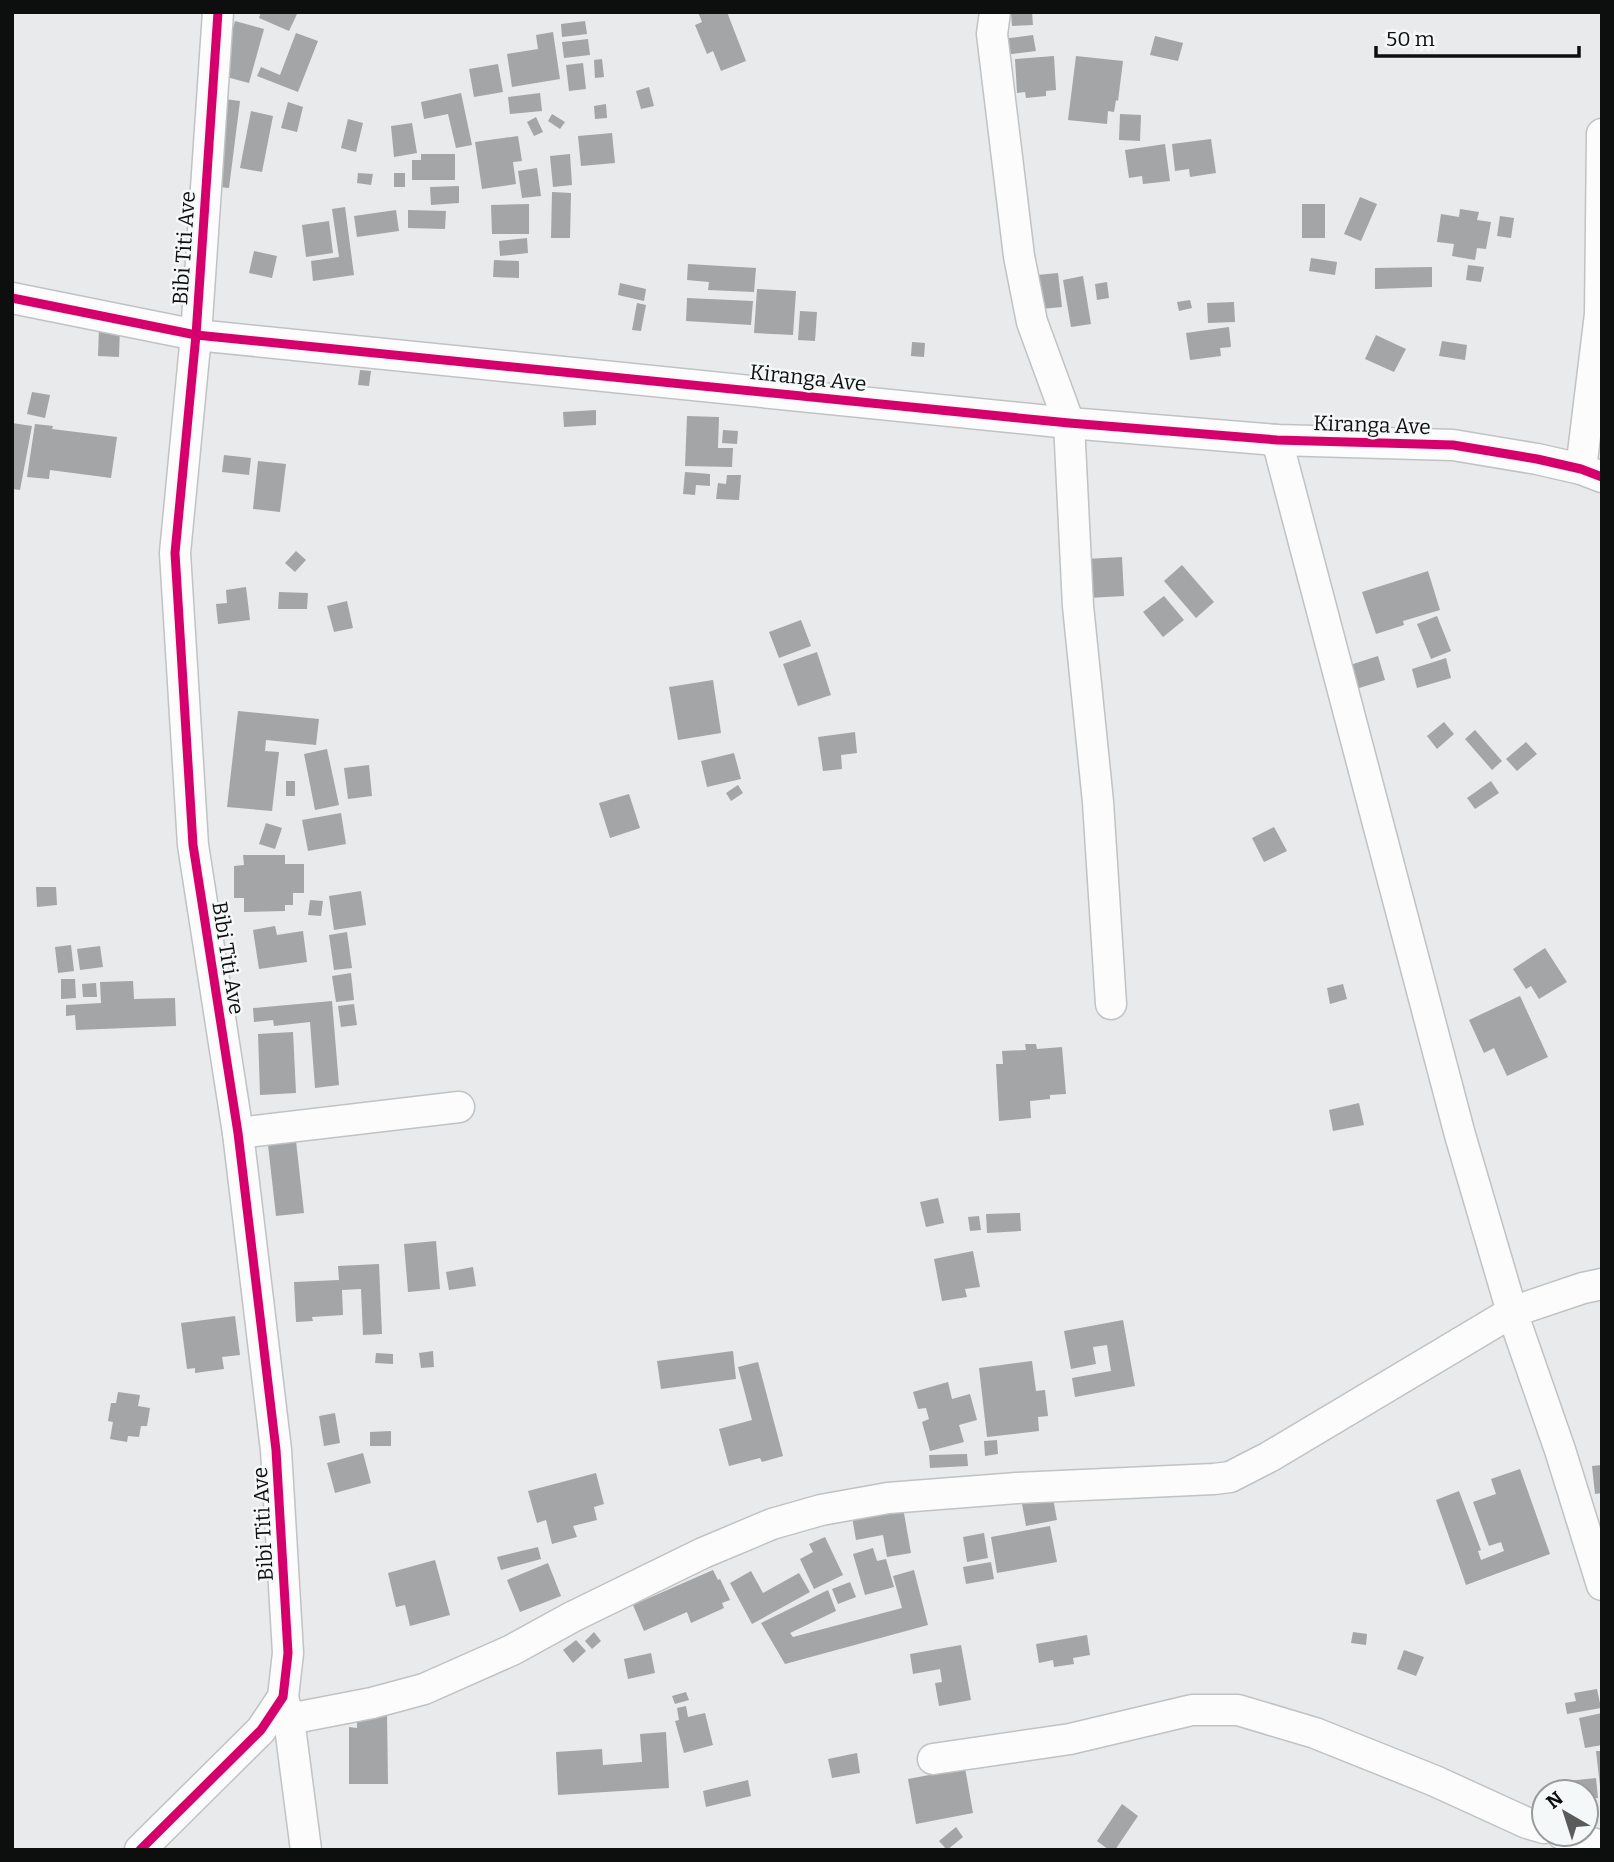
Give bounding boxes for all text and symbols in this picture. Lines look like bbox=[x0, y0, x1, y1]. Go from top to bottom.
scale bar bbox=[1376, 14, 1579, 58]
text: 50 m bbox=[1386, 26, 1435, 52]
street label: Bibi Titi Ave bbox=[167, 190, 201, 306]
street label: Kiranga Ave bbox=[748, 359, 868, 397]
street label: Kiranga Ave bbox=[1313, 410, 1431, 440]
street label: Bibi Titi Ave bbox=[206, 900, 250, 1016]
street label: Bibi Titi Ave bbox=[247, 1466, 279, 1582]
north arrow bbox=[1530, 1778, 1600, 1848]
text: N bbox=[1542, 1786, 1568, 1814]

